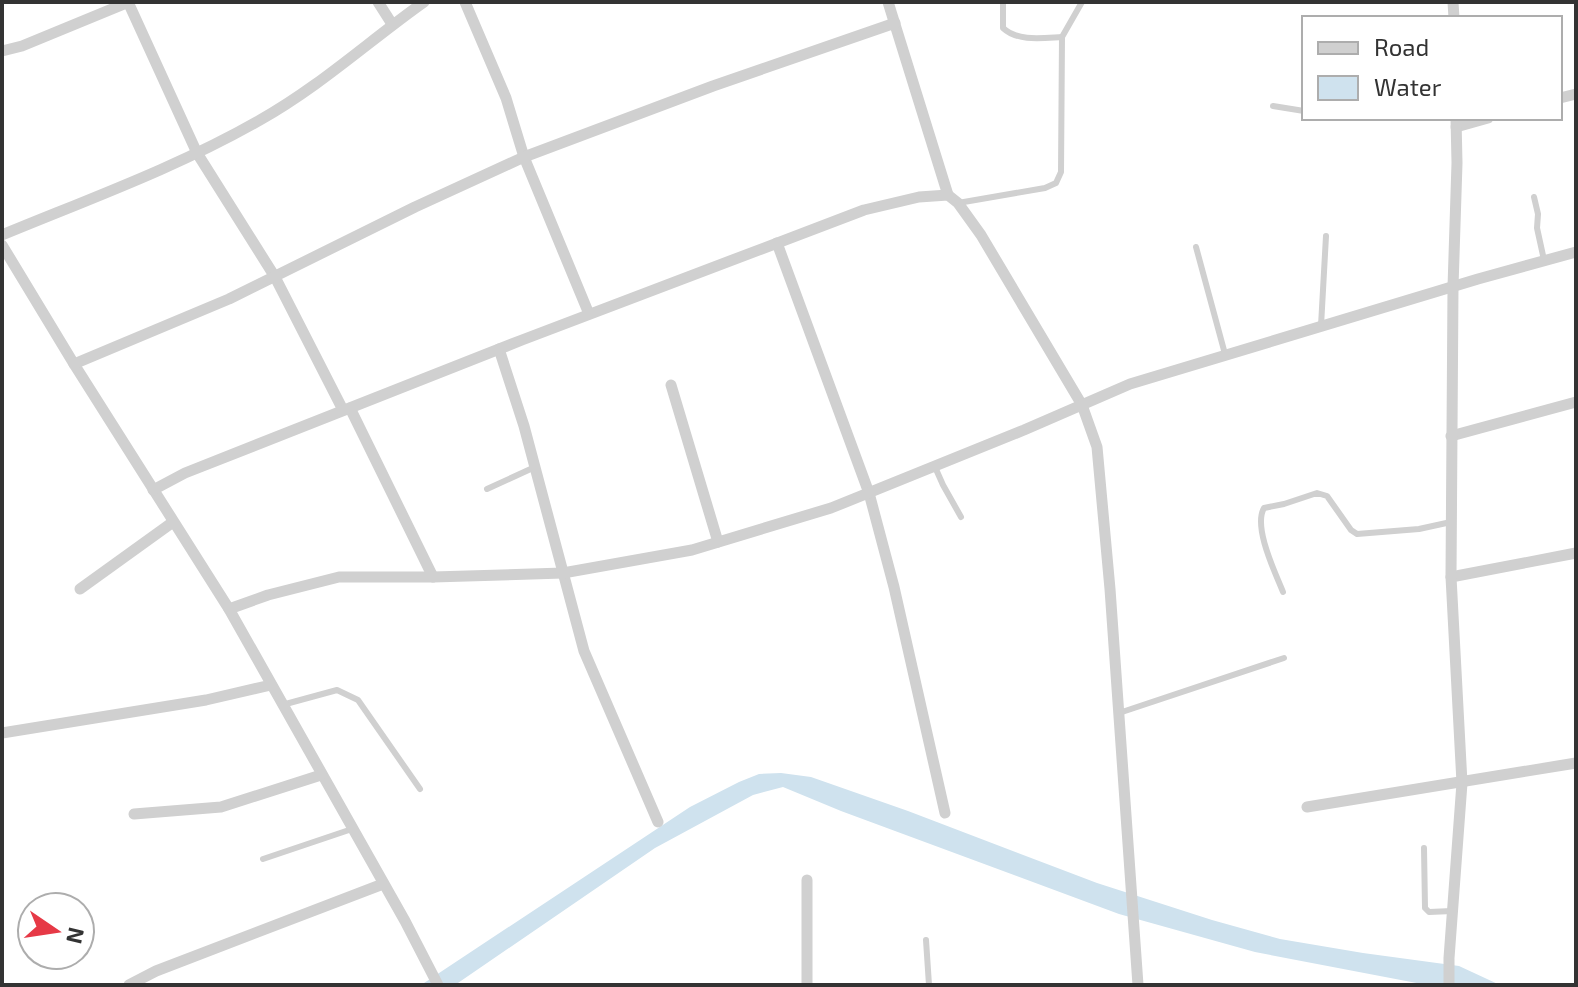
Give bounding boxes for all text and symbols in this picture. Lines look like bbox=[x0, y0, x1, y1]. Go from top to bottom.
legend bbox=[1302, 16, 1562, 120]
text: Road bbox=[1374, 32, 1429, 61]
text: Water bbox=[1374, 72, 1442, 101]
north arrow bbox=[16, 891, 96, 971]
text: N bbox=[62, 925, 91, 946]

